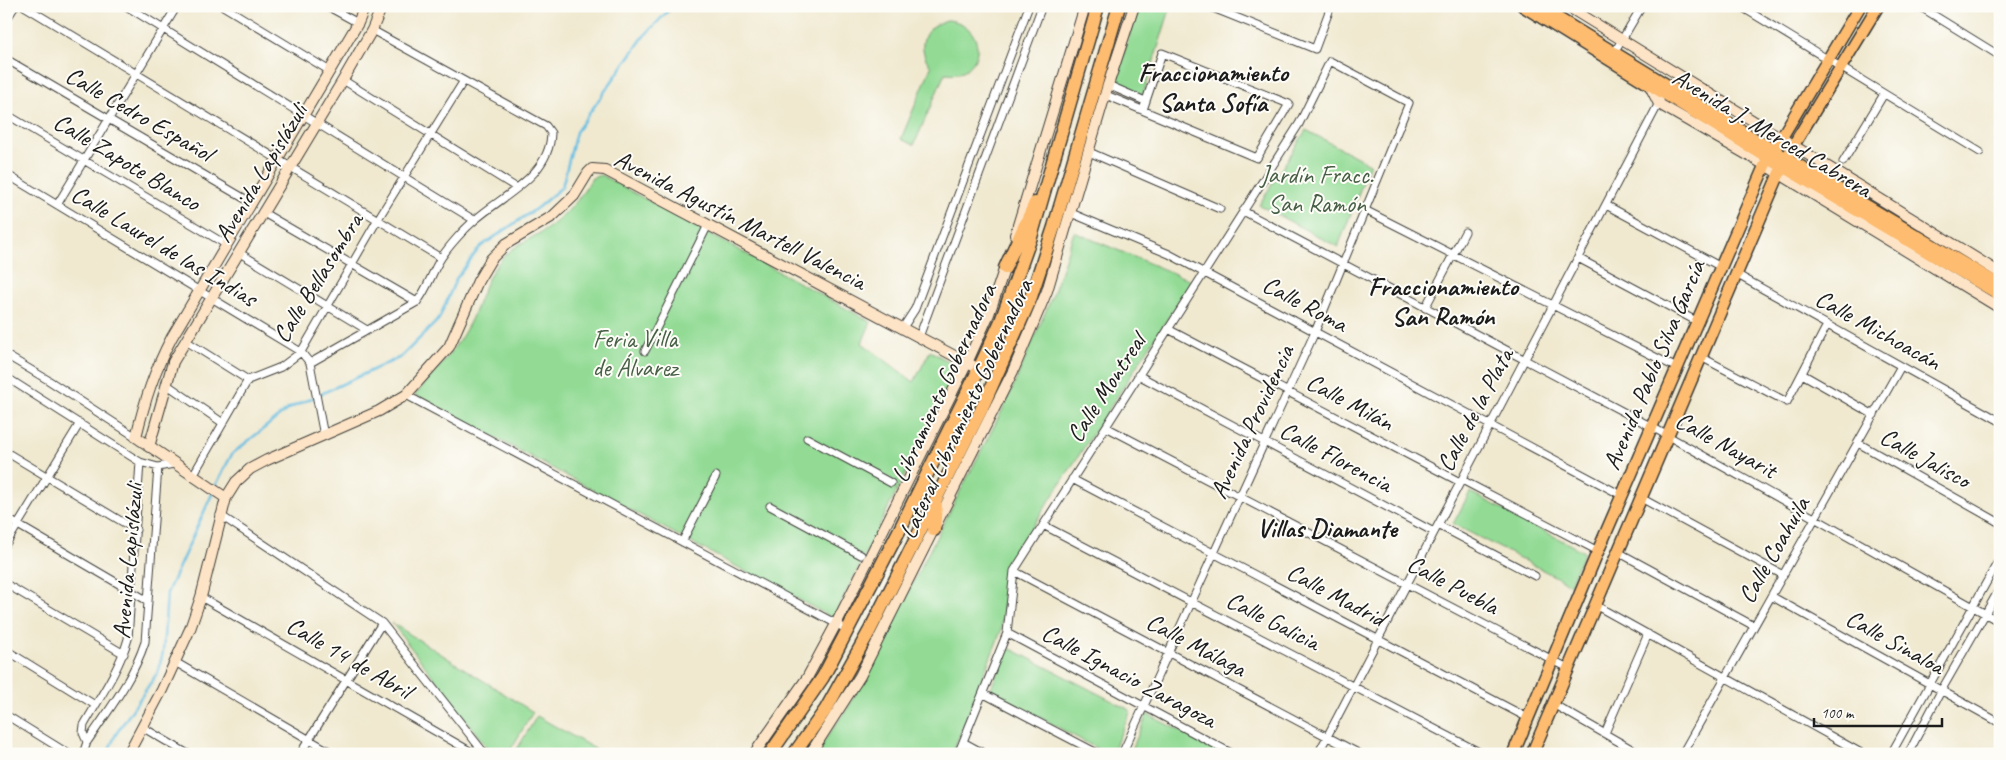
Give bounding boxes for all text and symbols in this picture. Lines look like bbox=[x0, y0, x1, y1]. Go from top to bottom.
district label: Fraccionamiento Santa Sofía bbox=[1138, 56, 1289, 119]
street label: Calle Cedro Español bbox=[60, 59, 222, 171]
street label: Avenida J. Merced Cabrera bbox=[1667, 61, 1879, 206]
street label: Avenida Lapislázuli bbox=[207, 95, 317, 248]
street label: Calle Zapote Blanco bbox=[48, 106, 207, 219]
street label: Avenida Agustín Martell Valencia bbox=[609, 143, 874, 299]
park label: Jardín Fracc. San Ramón bbox=[1259, 159, 1374, 220]
street label: Calle Laurel de las Indias bbox=[65, 178, 265, 315]
street label: Calle Bellasombra bbox=[265, 205, 372, 349]
street label: Avenida Pablo Silva García bbox=[1595, 253, 1713, 475]
street label: Calle Roma bbox=[1257, 268, 1355, 341]
district label: Fraccionamiento San Ramón bbox=[1368, 270, 1519, 333]
street label: Lateral Libramiento Gobernadora bbox=[892, 272, 1041, 544]
street label: Libramiento Gobernadora bbox=[884, 277, 1005, 487]
street label: Calle Michoacán bbox=[1810, 282, 1947, 378]
park label: Feria Villa de Álvarez bbox=[593, 323, 681, 384]
street label: Calle Montreal bbox=[1059, 324, 1156, 448]
street label: Avenida Providencia bbox=[1202, 338, 1302, 504]
street label: Calle de la Plata bbox=[1429, 340, 1522, 477]
street label: Calle Milán bbox=[1301, 366, 1400, 439]
street label: Calle Nayarit bbox=[1670, 404, 1785, 487]
street label: Calle Florencia bbox=[1274, 414, 1400, 501]
street label: Calle Jalisco bbox=[1874, 420, 1979, 497]
street label: Avenida Lapislázuli bbox=[105, 478, 151, 640]
street label: Calle Coahuila bbox=[1731, 489, 1818, 609]
district label: Villas Diamante bbox=[1257, 512, 1399, 545]
street label: Calle Puebla bbox=[1402, 548, 1506, 623]
street label: Calle Madrid bbox=[1281, 556, 1394, 636]
street label: Calle Galicia bbox=[1221, 584, 1328, 659]
street label: Calle Sinaloa bbox=[1840, 602, 1952, 683]
street label: Calle Málaga bbox=[1141, 605, 1253, 685]
street label: Calle 14 de Abril bbox=[281, 609, 421, 709]
street label: Calle Ignacio Zaragoza bbox=[1036, 617, 1224, 737]
scale bar bbox=[1814, 695, 1941, 727]
text: 100 m bbox=[1821, 704, 1855, 723]

